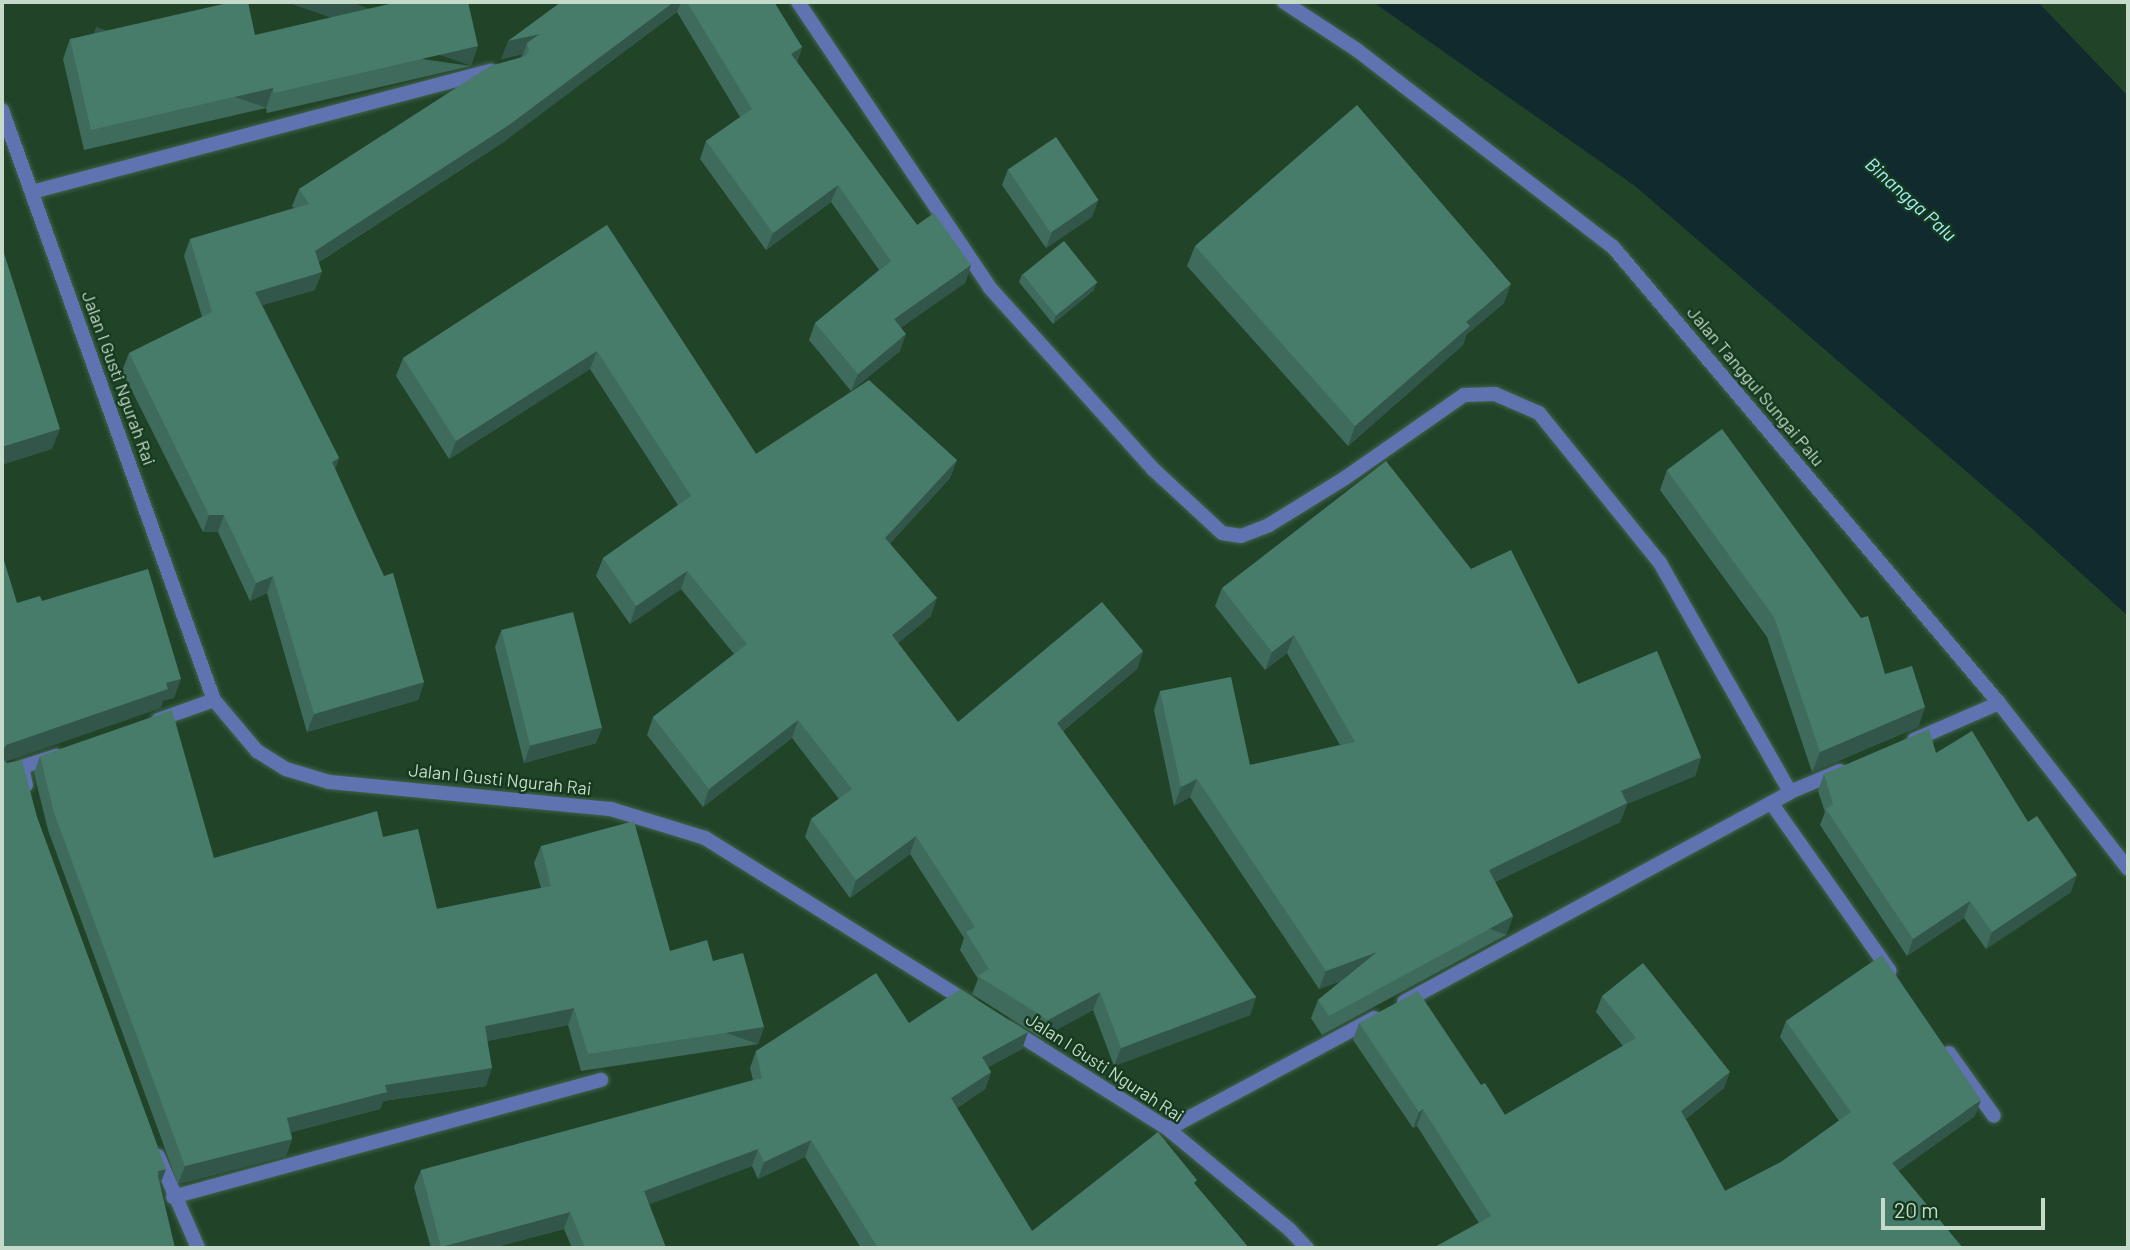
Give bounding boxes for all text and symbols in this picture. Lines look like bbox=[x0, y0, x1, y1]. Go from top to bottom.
water label: Binangga Palu bbox=[1861, 152, 1961, 246]
street label: Jalan I Gusti Ngurah Rai bbox=[77, 288, 161, 468]
street label: Jalan Tanggul Sungai Palu bbox=[1683, 302, 1829, 470]
street label: Jalan I Gusti Ngurah Rai bbox=[407, 759, 593, 799]
street label: Jalan I Gusti Ngurah Rai bbox=[1022, 1008, 1188, 1126]
scale bar bbox=[1885, 1184, 2050, 1228]
text: 20 m bbox=[1894, 1197, 1939, 1222]

